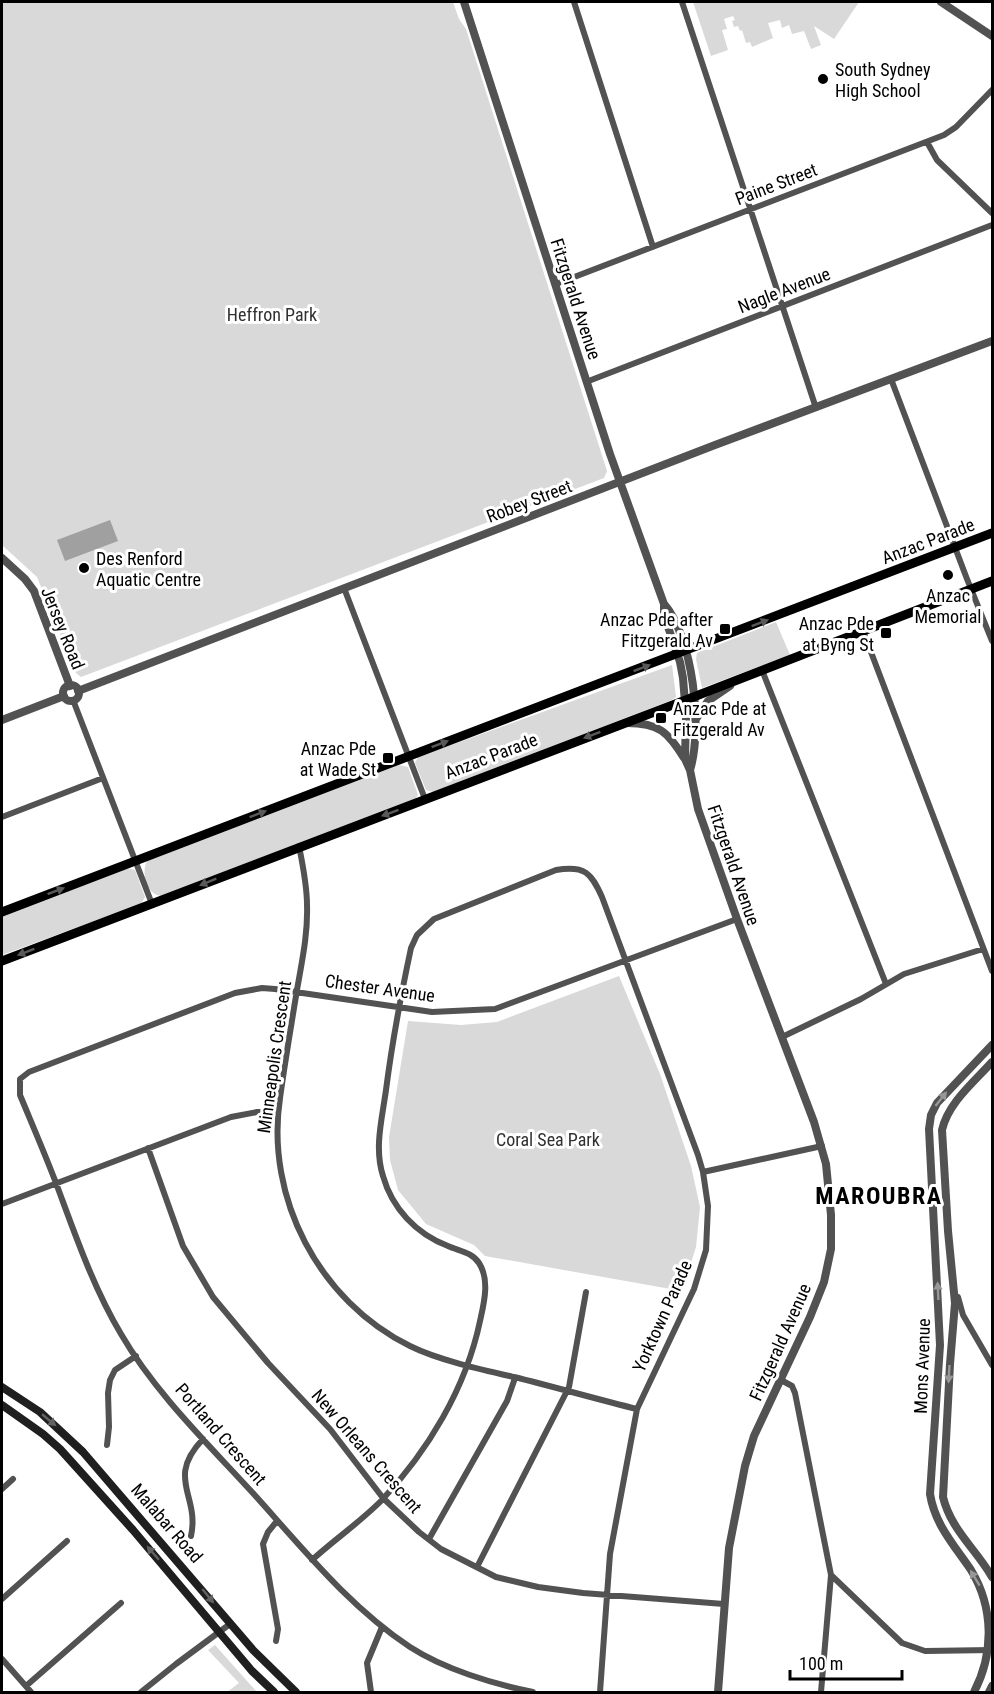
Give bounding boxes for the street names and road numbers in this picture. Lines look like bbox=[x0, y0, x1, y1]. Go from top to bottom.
street label: Paine Street bbox=[732, 159, 820, 209]
street label: Fitzgerald Avenue bbox=[547, 236, 605, 362]
street label: Nagle Avenue bbox=[735, 263, 833, 317]
street label: Robey Street bbox=[483, 475, 575, 527]
street label: Anzac Parade bbox=[879, 514, 977, 568]
street label: Jersey Road bbox=[37, 584, 89, 672]
street label: Anzac Parade bbox=[442, 729, 540, 783]
street label: Fitzgerald Avenue bbox=[704, 802, 764, 928]
street label: Chester Avenue bbox=[324, 970, 436, 1006]
street label: Minneapolis Crescent bbox=[253, 979, 295, 1135]
street label: Yorktown Parade bbox=[628, 1257, 696, 1375]
street label: Fitzgerald Avenue bbox=[745, 1280, 815, 1404]
street label: Mons Avenue bbox=[910, 1318, 934, 1414]
street label: Portland Crescent bbox=[171, 1379, 271, 1489]
street label: New Orleans Crescent bbox=[308, 1385, 426, 1517]
street label: Malabar Road bbox=[127, 1479, 207, 1567]

